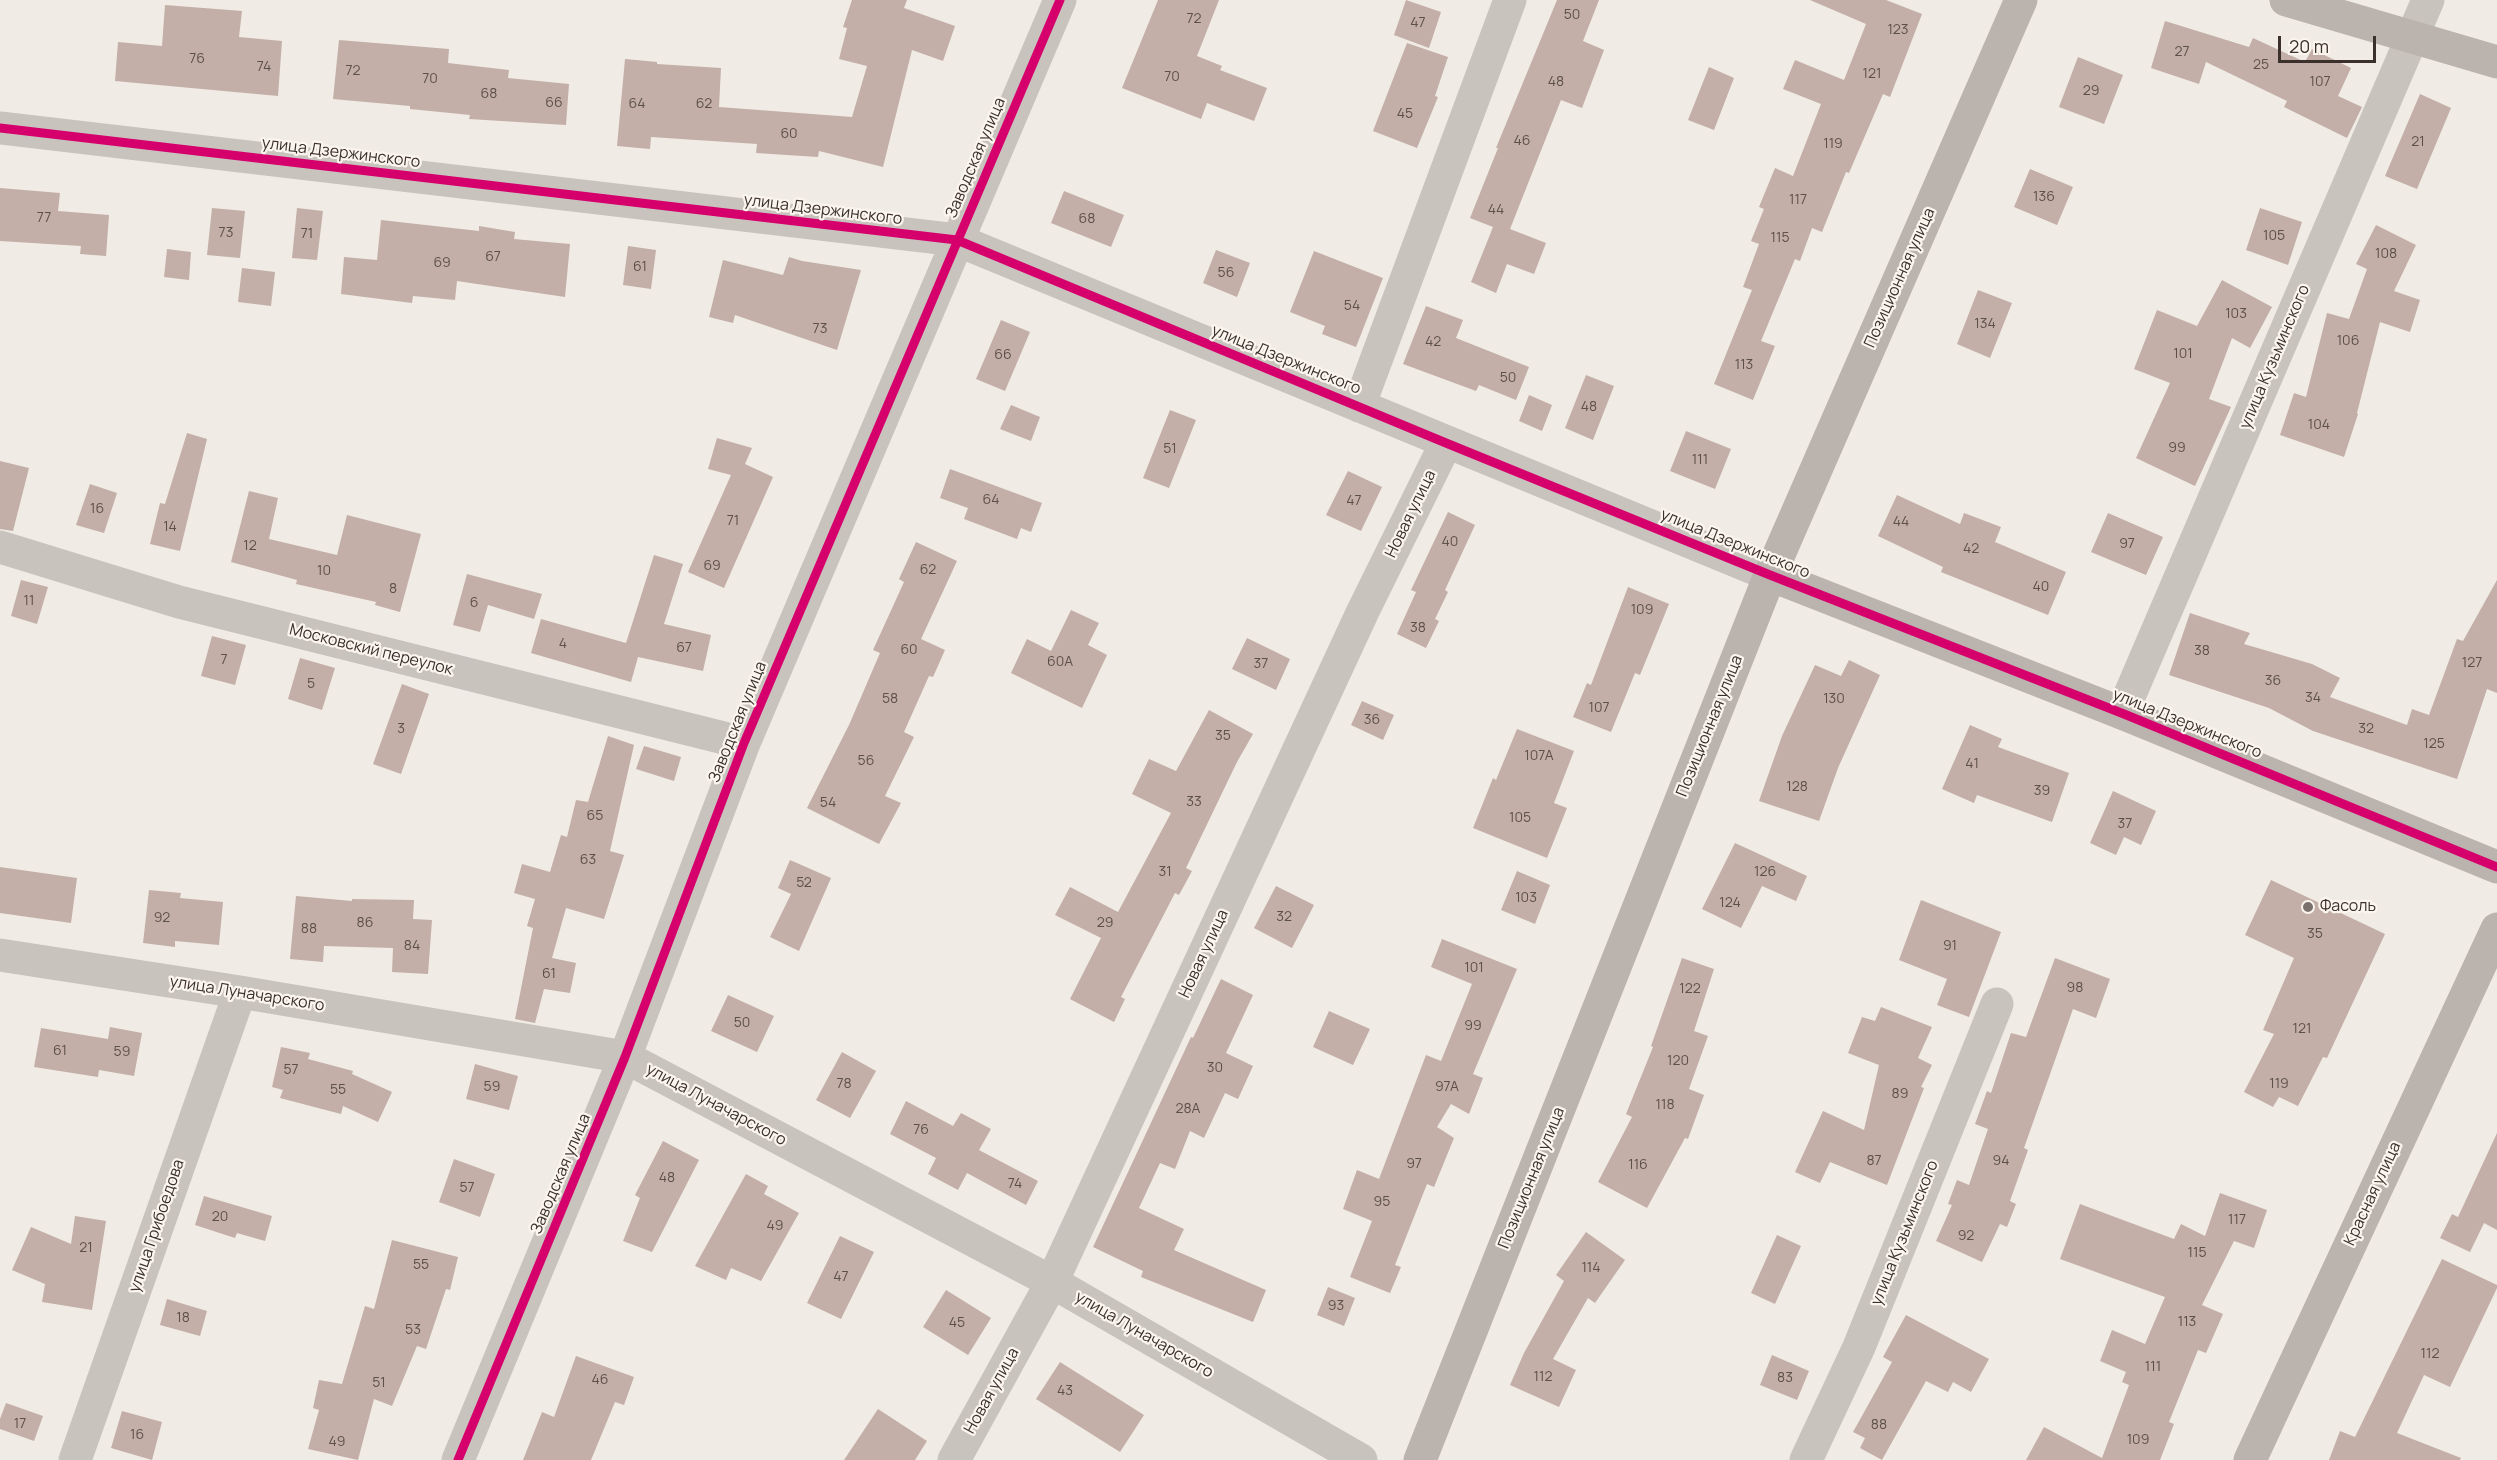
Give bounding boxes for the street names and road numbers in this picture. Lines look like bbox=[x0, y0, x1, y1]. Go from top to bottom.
street label: Заводская улица bbox=[942, 95, 1010, 221]
street label: улица Дзержинского bbox=[261, 134, 421, 172]
street label: улица Дзержинского bbox=[743, 191, 903, 229]
street label: Позиционная улица bbox=[1861, 205, 1939, 351]
street label: улица Кузьминского bbox=[2236, 282, 2314, 432]
street label: улица Дзержинского bbox=[1209, 321, 1363, 399]
street label: Новая улица bbox=[1382, 467, 1440, 561]
street label: улица Дзержинского bbox=[1658, 505, 1812, 583]
street label: Московский переулок bbox=[287, 620, 455, 680]
street label: Позиционная улица bbox=[1673, 652, 1747, 800]
street label: Заводская улица bbox=[705, 659, 771, 785]
street label: улица Дзержинского bbox=[2110, 685, 2264, 763]
street label: Новая улица bbox=[1175, 907, 1233, 1001]
street label: улица Луначарского bbox=[168, 972, 326, 1016]
street label: улица Луначарского bbox=[642, 1060, 790, 1150]
street label: Позиционная улица bbox=[1495, 1104, 1569, 1252]
street label: Заводская улица bbox=[527, 1111, 595, 1237]
street label: Красная улица bbox=[2341, 1139, 2405, 1249]
street label: улица Грибоедова bbox=[125, 1157, 189, 1295]
street label: улица Кузьминского bbox=[1867, 1158, 1943, 1308]
street label: улица Луначарского bbox=[1072, 1288, 1216, 1382]
street label: Новая улица bbox=[961, 1345, 1023, 1437]

